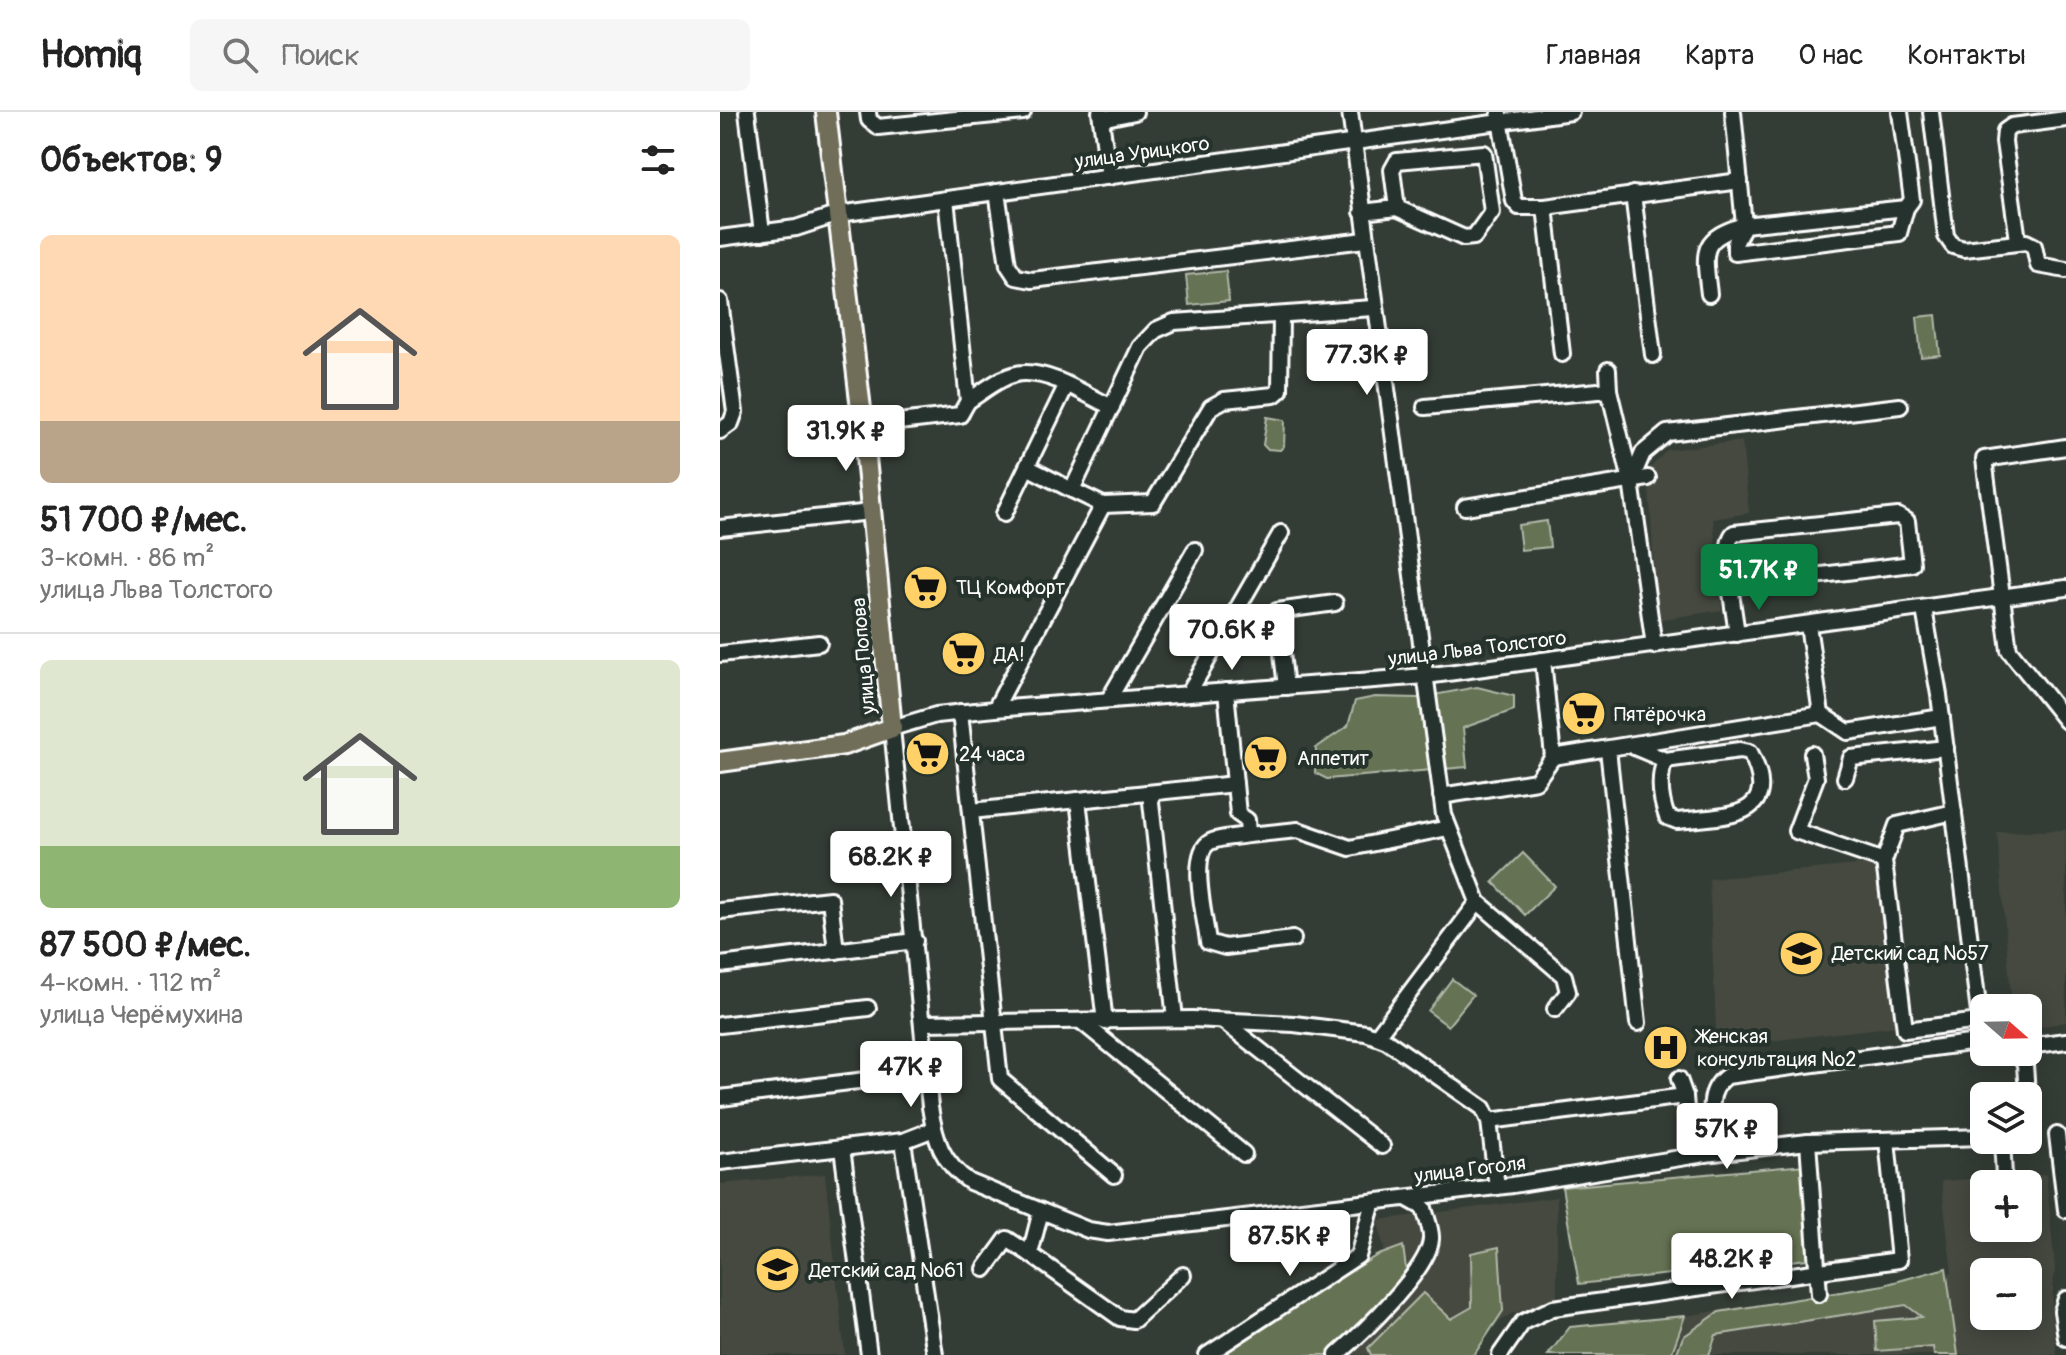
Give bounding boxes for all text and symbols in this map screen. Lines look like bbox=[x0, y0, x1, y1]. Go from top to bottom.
search box bbox=[190, 19, 750, 91]
text: Homiq bbox=[40, 31, 142, 79]
icon: search bbox=[218, 33, 262, 77]
text: Поиск bbox=[282, 37, 360, 74]
text: Главная bbox=[1546, 38, 1641, 73]
text: Карта bbox=[1685, 38, 1754, 73]
text: О нас bbox=[1798, 38, 1863, 73]
text: Контакты bbox=[1907, 38, 2026, 73]
street label: улица Урицкого bbox=[1072, 131, 1211, 174]
icon: filters bbox=[636, 138, 680, 182]
text: Объектов: 9 bbox=[40, 139, 222, 182]
icon: home bbox=[288, 287, 432, 431]
pin: 77.3K ₽ bbox=[1293, 329, 1441, 397]
text: 77.3K ₽ bbox=[1325, 339, 1409, 371]
pin: 31.9K ₽ bbox=[772, 405, 920, 473]
text: 31.9K ₽ bbox=[806, 415, 886, 447]
text: 51 700 ₽/мес. bbox=[40, 499, 247, 542]
text: 3-комн. · 86 m² bbox=[40, 542, 214, 574]
pin: 51.7K ₽ bbox=[1685, 544, 1833, 612]
text: 51.7K ₽ bbox=[1719, 554, 1799, 586]
supermarket icon: ТЦ Комфорт bbox=[901, 563, 949, 611]
text: улица Льва Толстого bbox=[40, 574, 273, 606]
place label: ТЦ Комфорт bbox=[956, 575, 1065, 600]
street label: улица Попова bbox=[846, 597, 881, 716]
pin: 70.6K ₽ bbox=[1158, 604, 1306, 672]
text: 70.6K ₽ bbox=[1187, 614, 1277, 646]
street label: улица Льва Толстого bbox=[1386, 625, 1568, 672]
supermarket icon: ДА! bbox=[939, 630, 987, 678]
place label: ДА! bbox=[993, 642, 1025, 667]
supermarket icon: Пятёрочка bbox=[1559, 690, 1607, 738]
place label: Пятёрочка bbox=[1614, 702, 1706, 727]
icon: home bbox=[288, 712, 432, 856]
supermarket icon: 24 часа bbox=[904, 730, 952, 778]
supermarket icon: Аппетит bbox=[1242, 734, 1290, 782]
place label: 24 часа bbox=[959, 742, 1025, 767]
place label: Аппетит bbox=[1297, 746, 1369, 771]
pin: 68.2K ₽ bbox=[817, 831, 965, 899]
text: 68.2K ₽ bbox=[848, 841, 934, 873]
text: 87 500 ₽/мес. bbox=[40, 924, 251, 967]
school or university icon: Детский сад №57 bbox=[1777, 929, 1825, 977]
place label: Детский сад №57 bbox=[1831, 941, 1989, 966]
text: 4-комн. · 112 m² bbox=[40, 967, 222, 999]
north arrow bbox=[1970, 994, 2042, 1066]
map controls bbox=[1970, 994, 2042, 1330]
text: улица Черёмухина bbox=[40, 999, 243, 1031]
hospital icon: Женская консультация №2 bbox=[1642, 1024, 1690, 1072]
place label: Женская консультация №2 bbox=[1694, 1024, 1856, 1072]
pin: 47K ₽ bbox=[855, 1041, 967, 1109]
text: 47K ₽ bbox=[878, 1051, 944, 1083]
button: layers bbox=[1970, 1082, 2042, 1154]
pin: 57K ₽ bbox=[1671, 1103, 1783, 1171]
text: 57K ₽ bbox=[1695, 1113, 1759, 1145]
street label: улица Гоголя bbox=[1412, 1150, 1527, 1189]
button: + bbox=[1970, 1170, 2042, 1242]
pin: 87.5K ₽ bbox=[1216, 1210, 1364, 1278]
text: 87.5K ₽ bbox=[1248, 1220, 1332, 1252]
pin: 48.2K ₽ bbox=[1658, 1233, 1806, 1301]
text: 48.2K ₽ bbox=[1689, 1243, 1775, 1275]
school or university icon: Детский сад №61 bbox=[754, 1246, 802, 1294]
place label: Детский сад №61 bbox=[808, 1258, 964, 1283]
button: − bbox=[1970, 1258, 2042, 1330]

